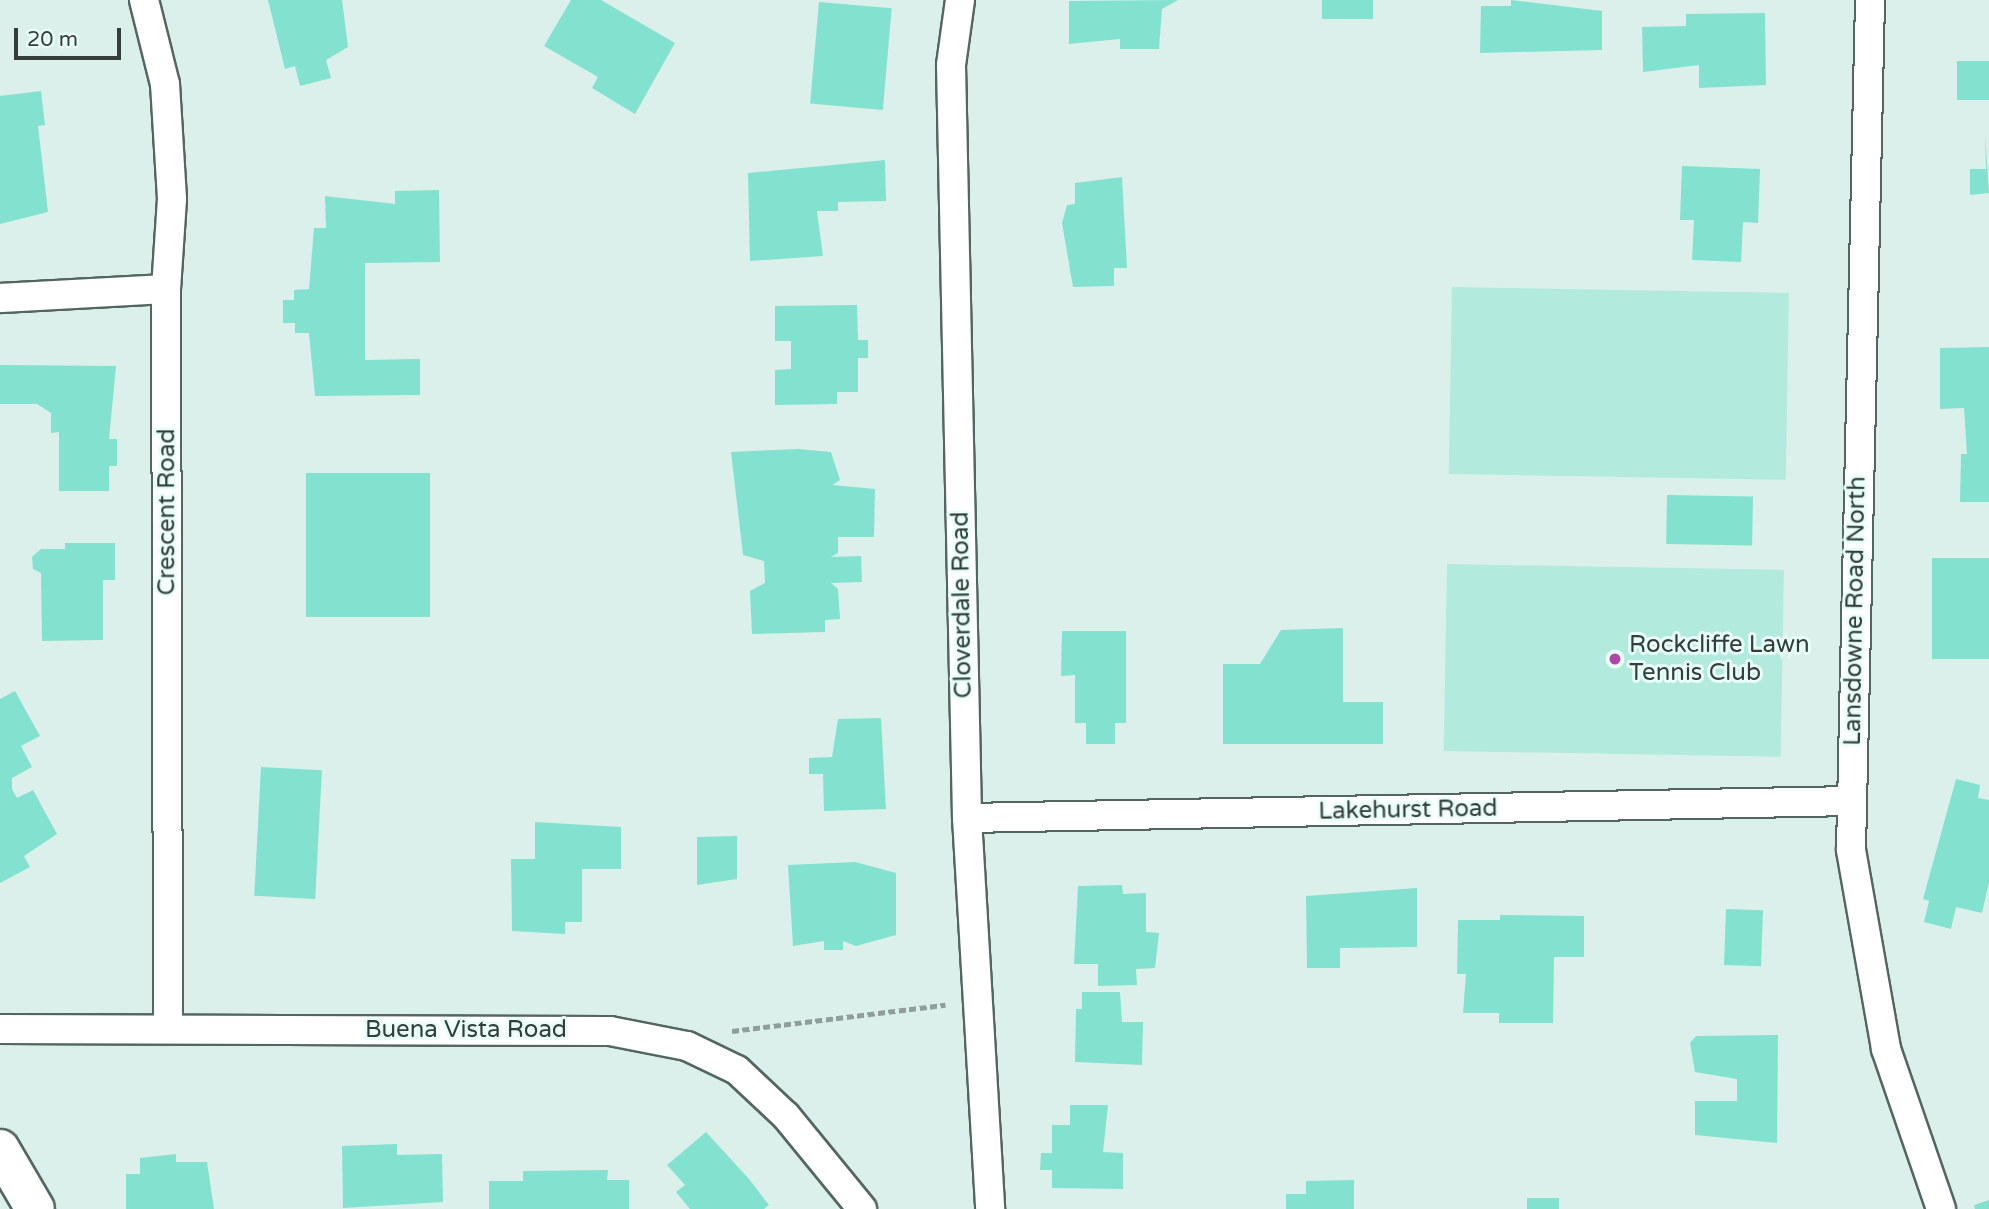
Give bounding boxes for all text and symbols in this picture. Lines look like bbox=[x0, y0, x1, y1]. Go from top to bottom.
scale bar bbox=[18, 14, 124, 58]
text: 20 m bbox=[27, 27, 78, 52]
street label: Crescent Road bbox=[153, 429, 181, 595]
street label: Lansdowne Road North bbox=[1838, 476, 1872, 746]
street label: Cloverdale Road bbox=[946, 511, 978, 699]
place label: Rockcliffe Lawn Tennis Club bbox=[1629, 631, 1810, 687]
marker: Rockcliffe Lawn Tennis Club bbox=[1607, 651, 1623, 667]
street label: Lakehurst Road bbox=[1318, 794, 1498, 826]
street label: Buena Vista Road bbox=[365, 1016, 567, 1044]

